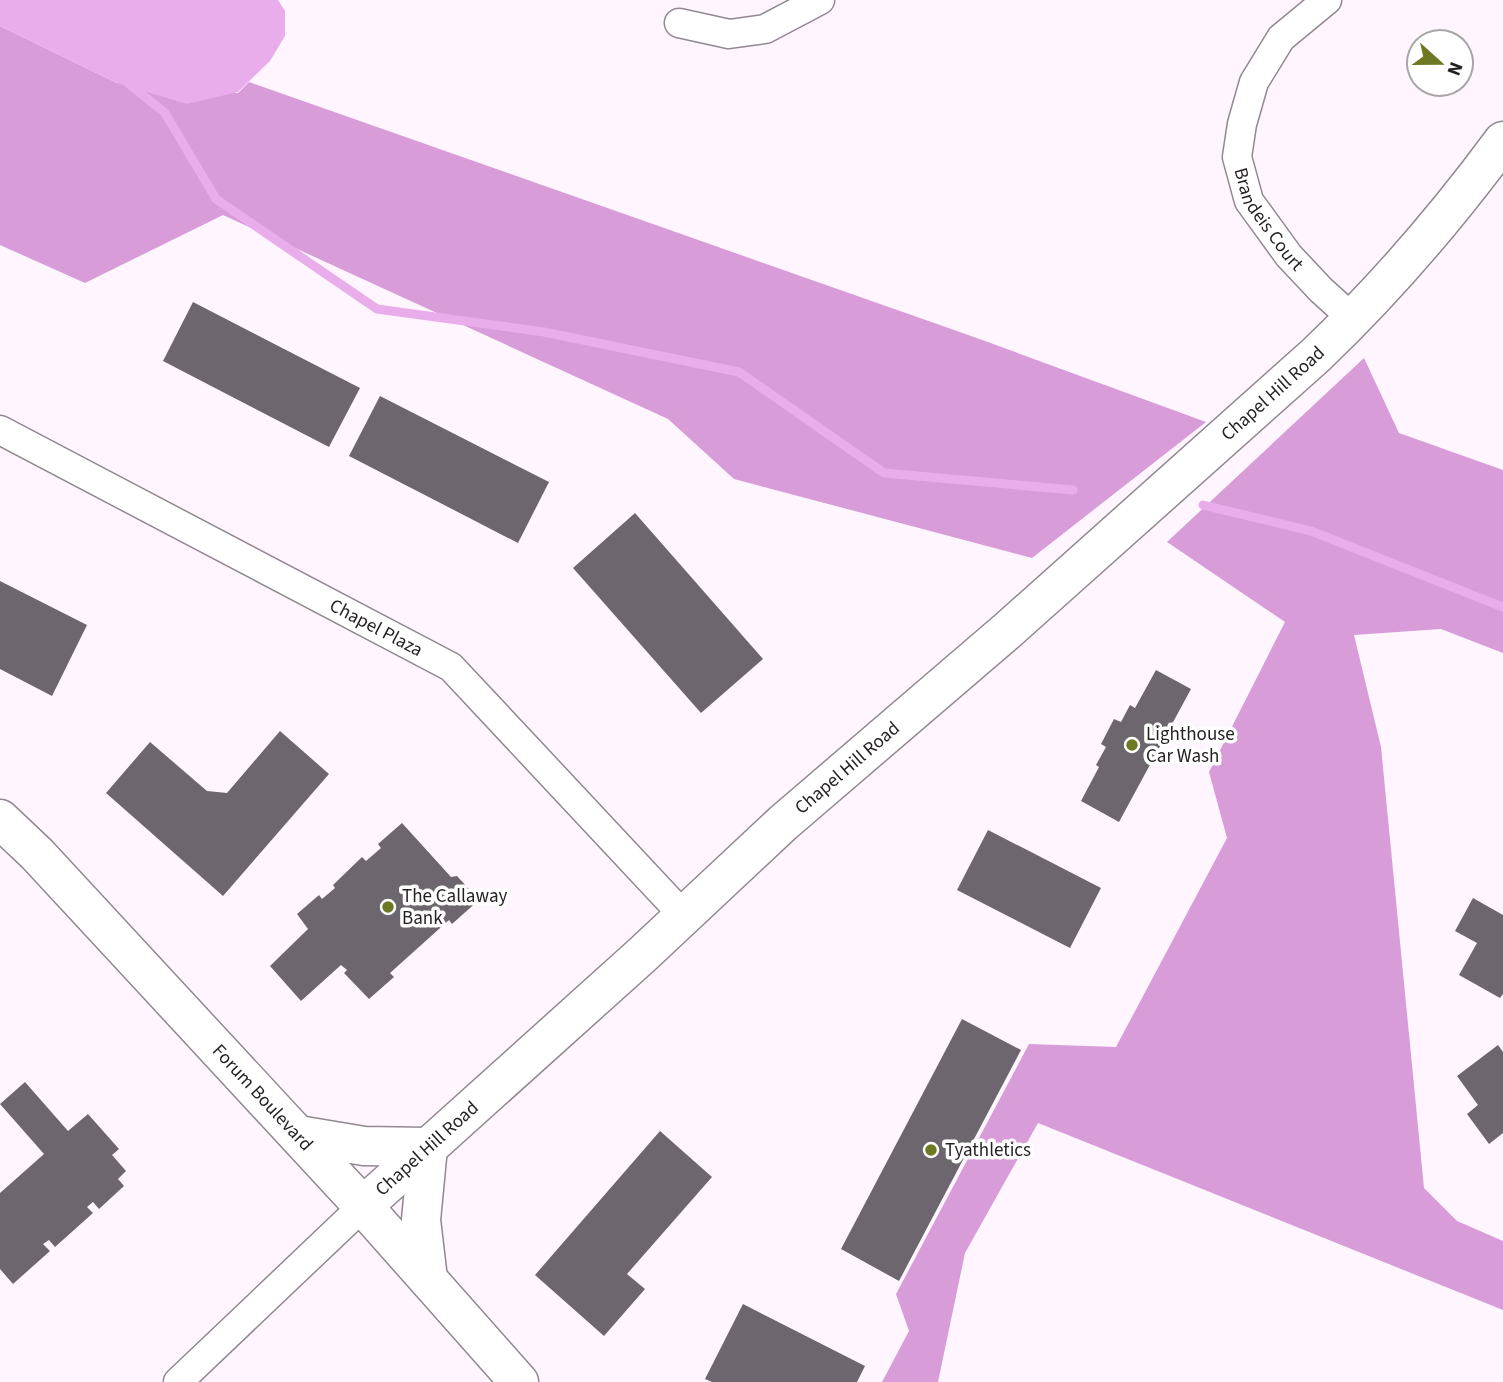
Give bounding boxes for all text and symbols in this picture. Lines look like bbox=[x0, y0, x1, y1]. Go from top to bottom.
north arrow bbox=[1405, 28, 1475, 98]
text: N bbox=[1440, 58, 1469, 79]
street label: Brandeis Court bbox=[1227, 165, 1310, 277]
street label: Chapel Hill Road bbox=[1215, 340, 1331, 447]
street label: Chapel Plaza bbox=[325, 592, 428, 663]
street label: Chapel Hill Road bbox=[789, 715, 906, 821]
place label: Lighthouse Car Wash bbox=[1146, 721, 1235, 770]
marker: Lighthouse Car Wash bbox=[1124, 737, 1140, 753]
place label: The Callaway Bank bbox=[402, 883, 507, 932]
marker: The Callaway Bank bbox=[380, 899, 396, 915]
street label: Forum Boulevard bbox=[206, 1038, 319, 1157]
street label: Chapel Hill Road bbox=[369, 1095, 485, 1202]
place label: Tyathletics bbox=[945, 1137, 1031, 1164]
marker: Tyathletics bbox=[923, 1142, 939, 1158]

